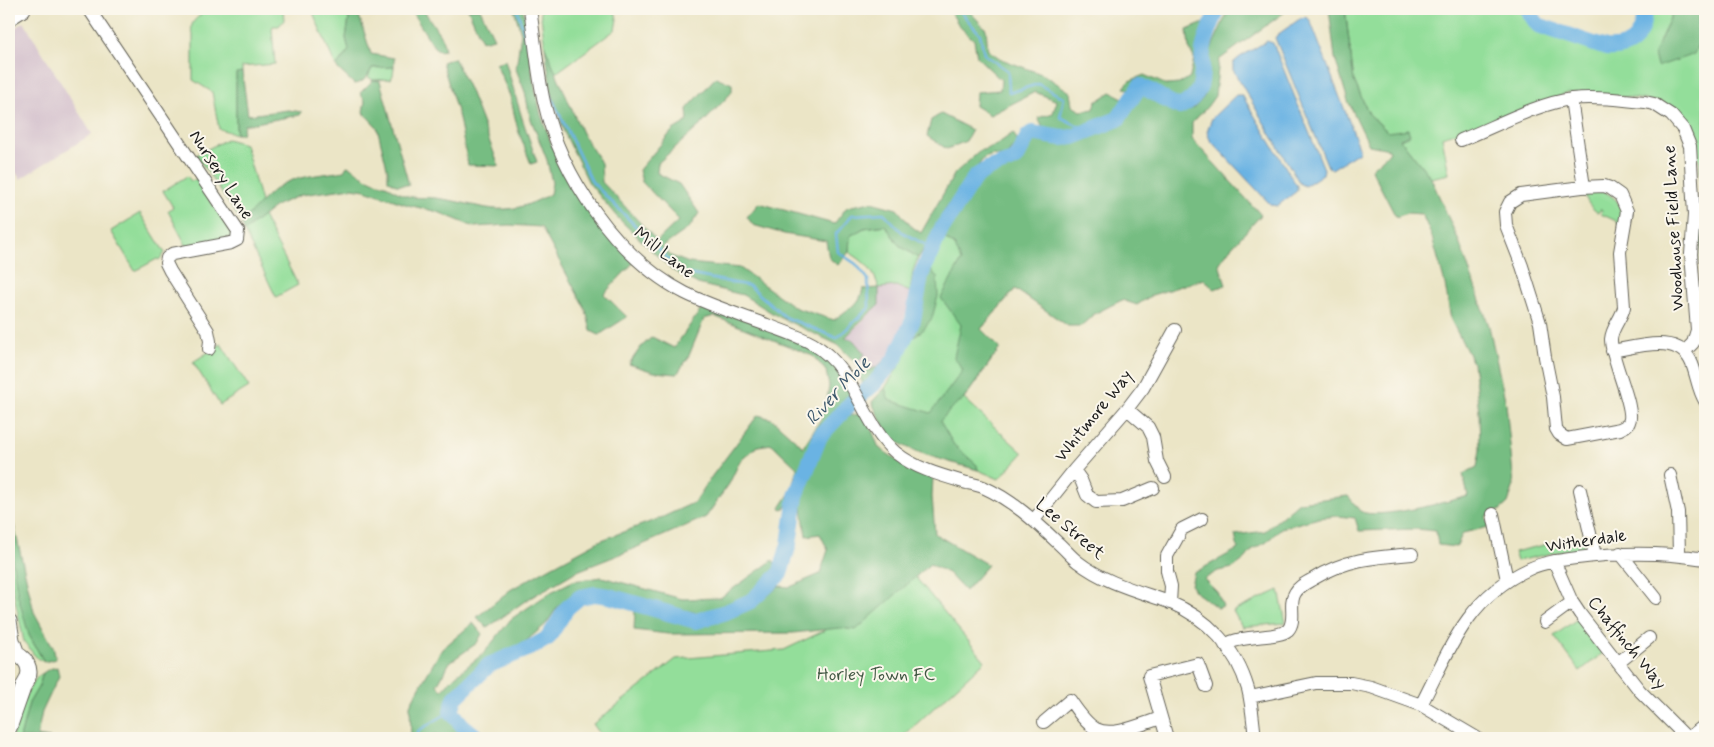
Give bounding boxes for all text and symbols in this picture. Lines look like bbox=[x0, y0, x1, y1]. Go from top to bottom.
street label: Nursery Lane bbox=[183, 126, 259, 224]
street label: Woodhouse Field Lane bbox=[1658, 145, 1690, 311]
street label: Mill Lane bbox=[629, 222, 699, 284]
water label: River Mole bbox=[800, 351, 877, 431]
street label: Whitmore Way bbox=[1049, 365, 1139, 467]
street label: Lee Street bbox=[1030, 493, 1110, 566]
street label: Witherdale bbox=[1544, 523, 1628, 559]
street label: Chaffinch Way bbox=[1582, 591, 1672, 695]
park label: Horley Town FC bbox=[817, 663, 936, 687]

